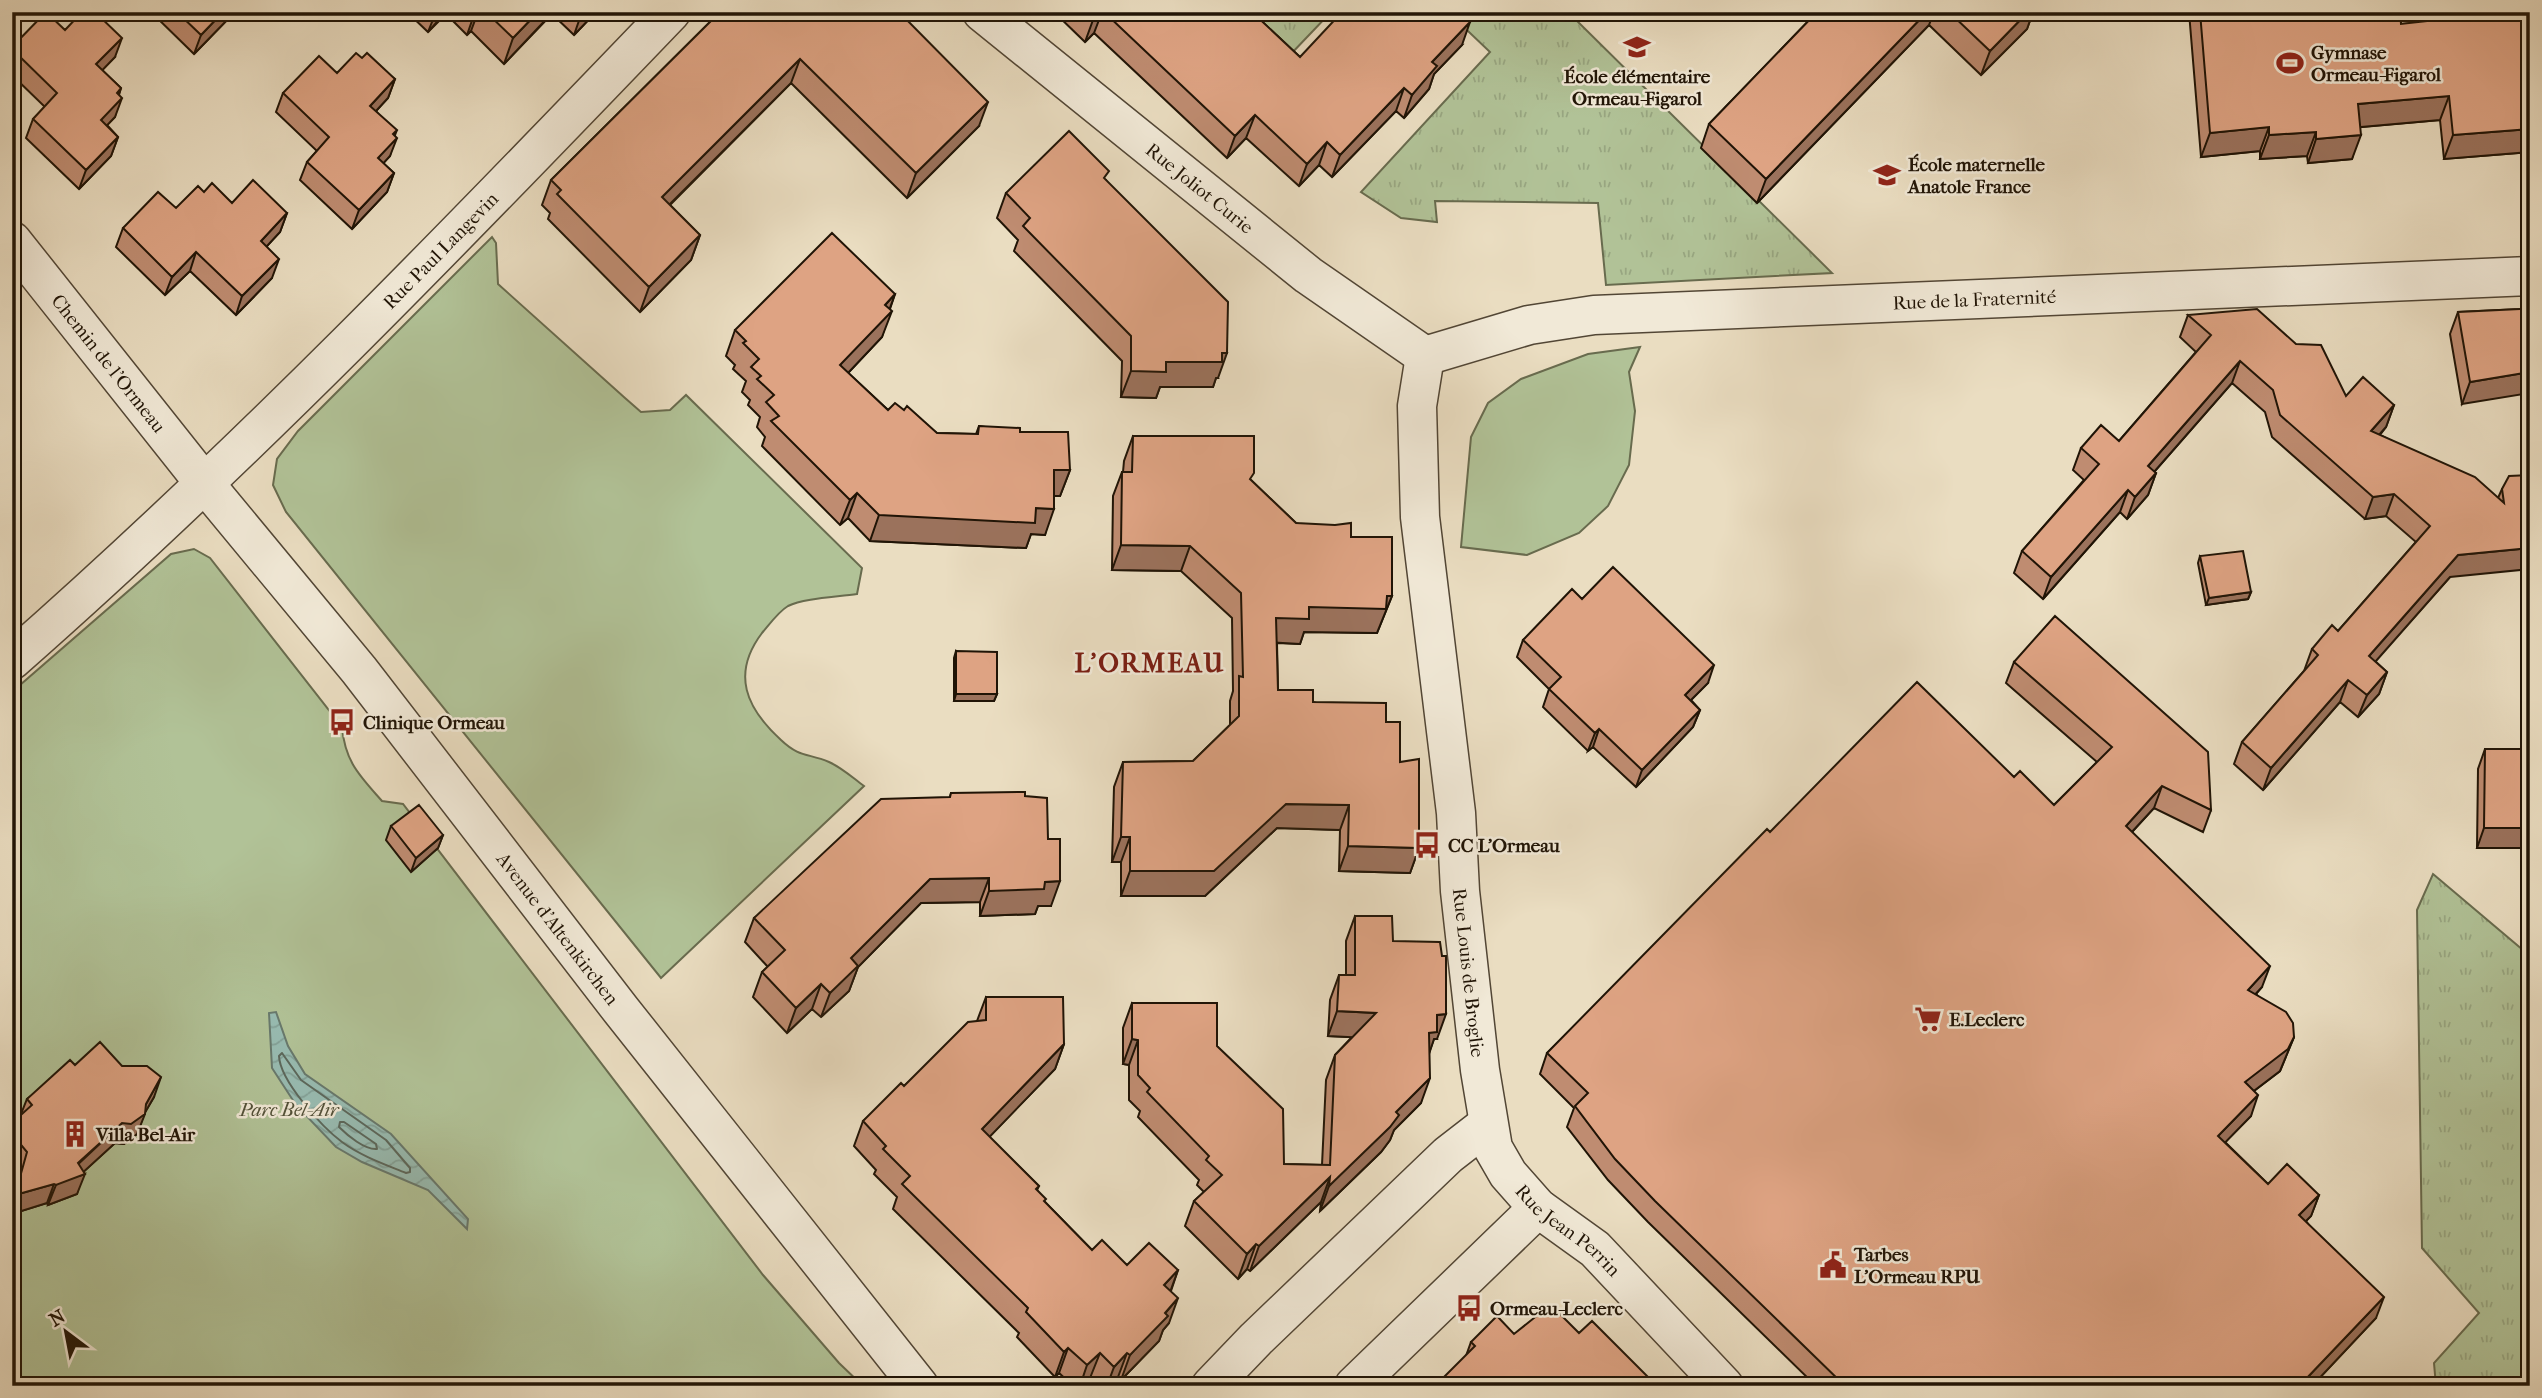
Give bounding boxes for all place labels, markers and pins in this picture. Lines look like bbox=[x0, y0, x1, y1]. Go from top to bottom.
school or university icon: École élémentaire Ormeau-Figarol bbox=[1622, 32, 1652, 62]
place label: Gymnase Ormeau-Figarol bbox=[2311, 42, 2442, 86]
sports icon: Gymnase Ormeau-Figarol bbox=[2275, 48, 2305, 78]
place label: École élémentaire Ormeau-Figarol bbox=[1564, 65, 1711, 110]
place label: École maternelle Anatole France bbox=[1907, 153, 2046, 198]
school or university icon: École maternelle Anatole France bbox=[1872, 160, 1902, 190]
bus stop icon: Clinique Ormeau bbox=[327, 707, 357, 737]
place label: Clinique Ormeau bbox=[363, 712, 505, 734]
bus stop icon: CC L'Ormeau bbox=[1412, 830, 1442, 860]
place label: CC L'Ormeau bbox=[1448, 835, 1560, 857]
supermarket icon: E.Leclerc bbox=[1913, 1004, 1943, 1034]
place label: E.Leclerc bbox=[1949, 1009, 2025, 1031]
building icon: Villa Bel-Air bbox=[60, 1119, 90, 1149]
place label: Villa Bel-Air bbox=[95, 1124, 196, 1146]
place label: Tarbes L'Ormeau RPU bbox=[1853, 1244, 1980, 1288]
public building icon: Tarbes L'Ormeau RPU bbox=[1818, 1250, 1848, 1280]
bus stop icon: Ormeau-Leclerc bbox=[1454, 1293, 1484, 1323]
place label: Ormeau-Leclerc bbox=[1490, 1298, 1623, 1320]

